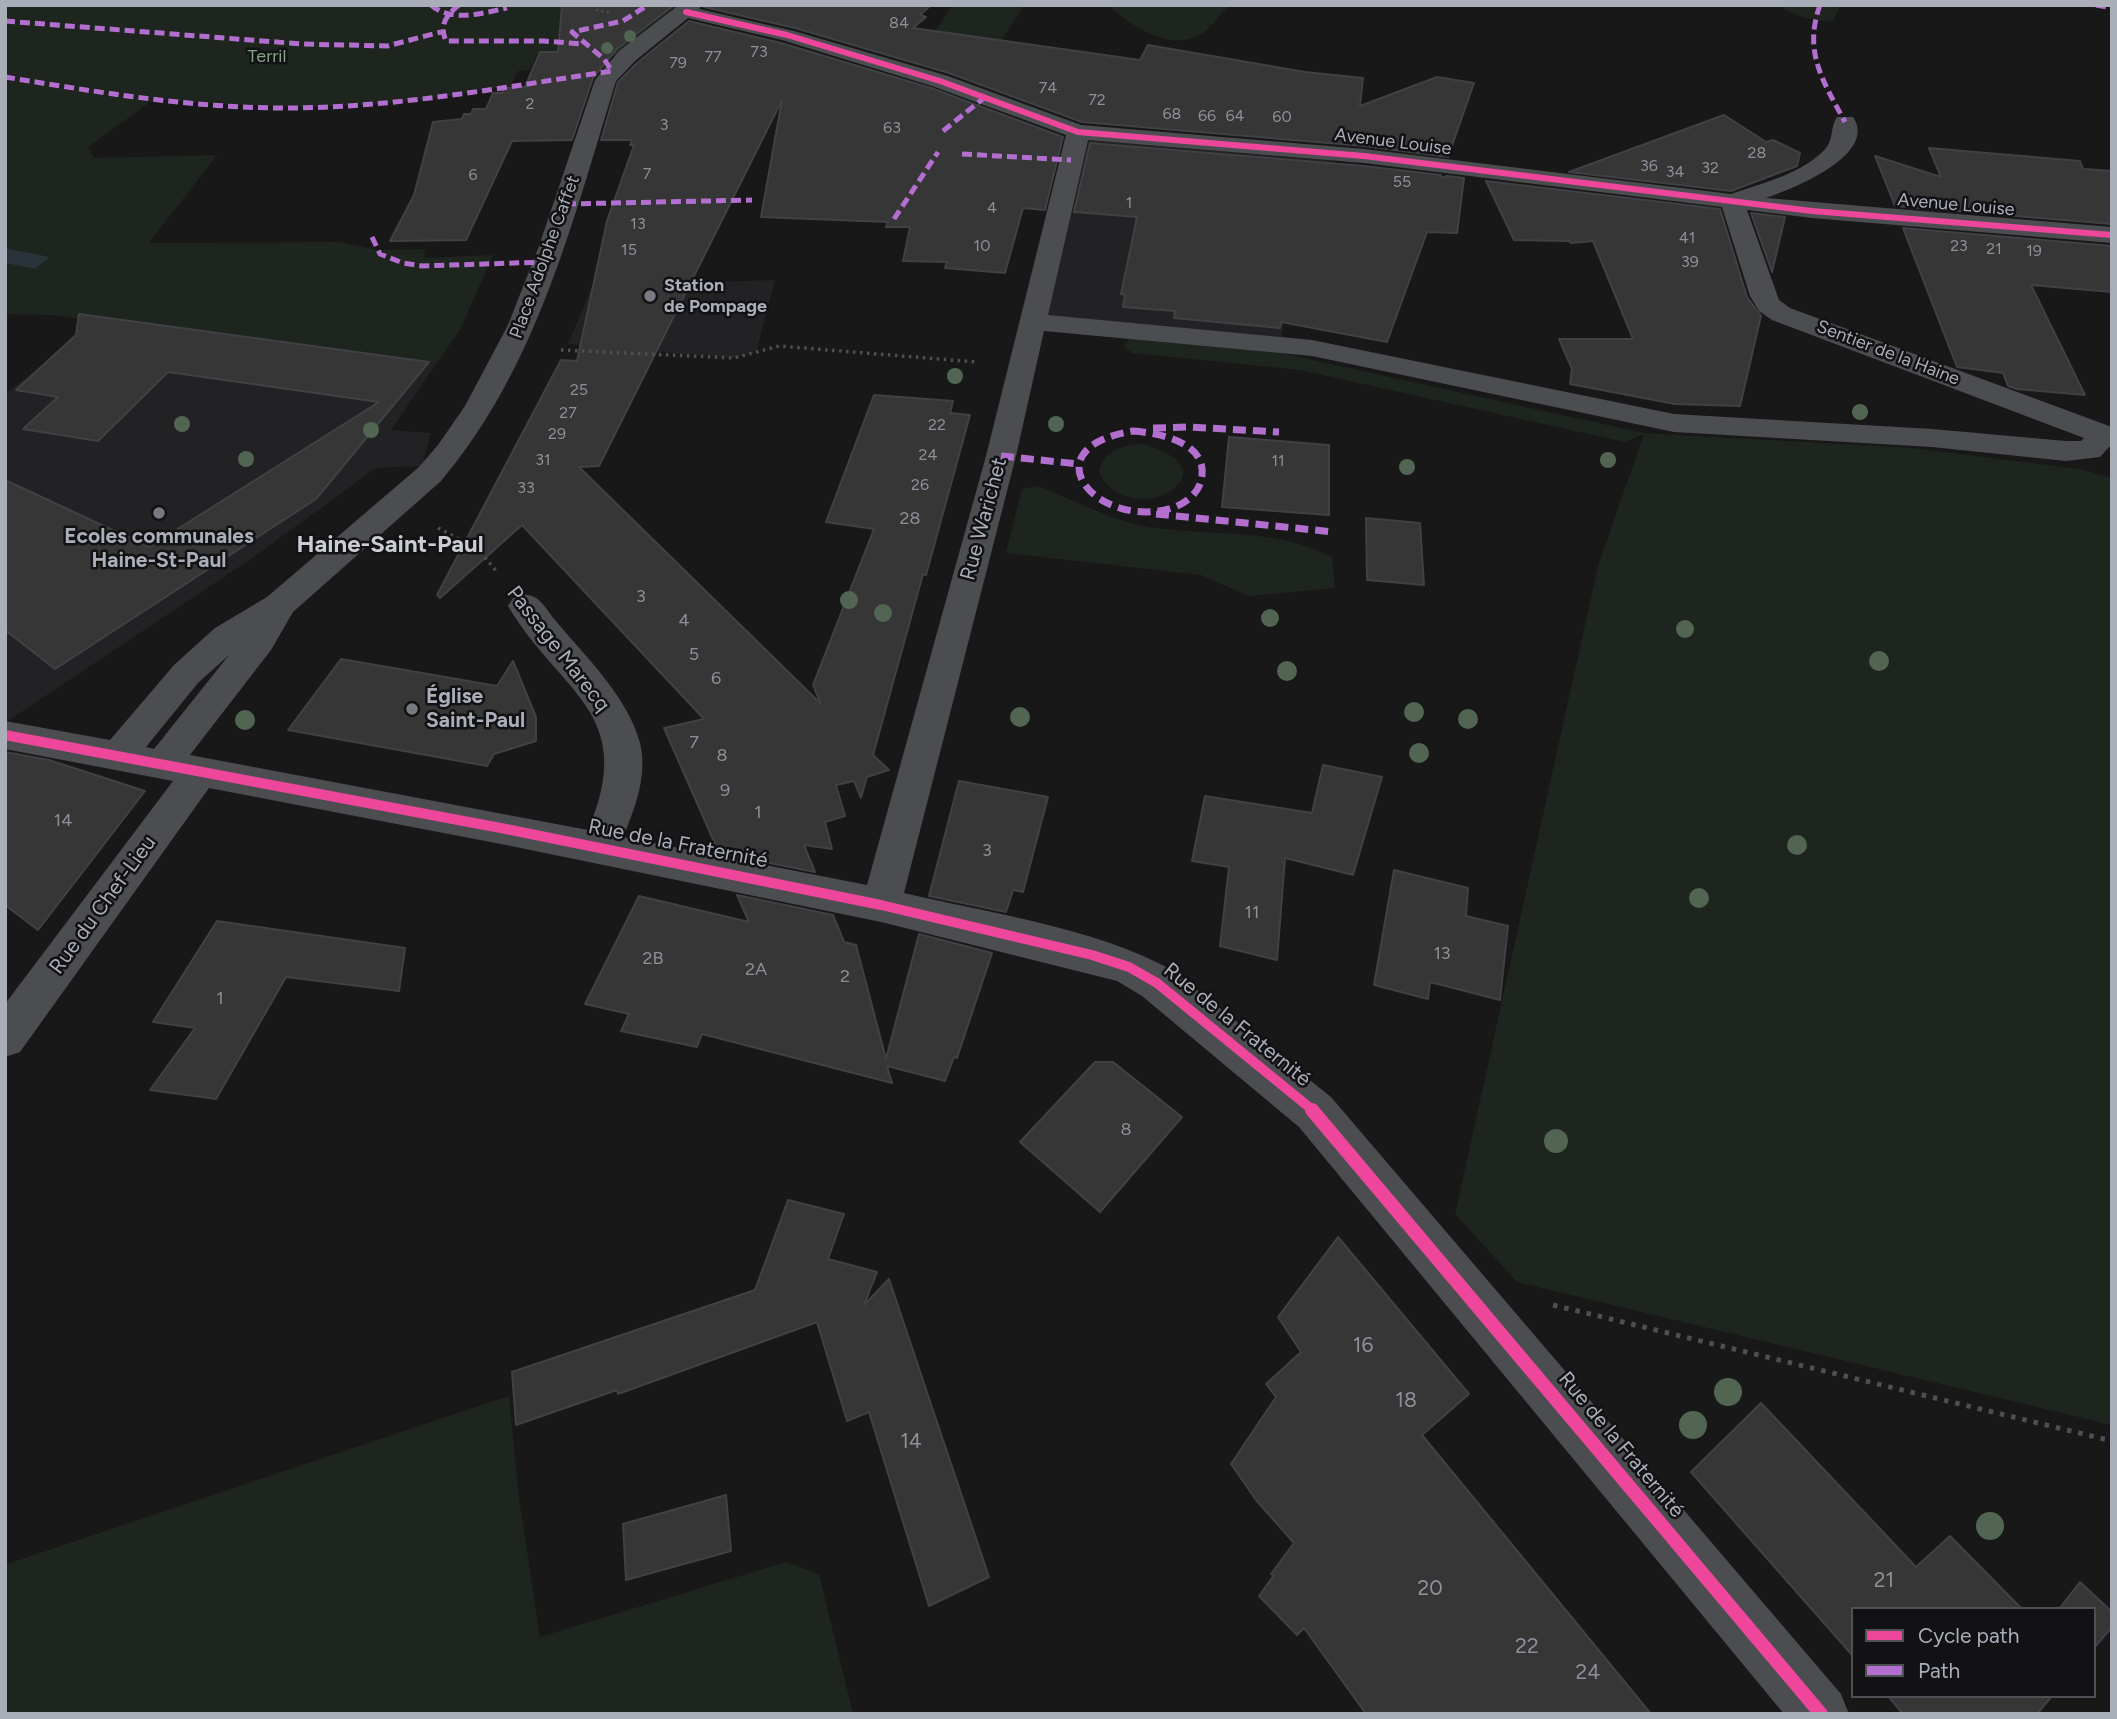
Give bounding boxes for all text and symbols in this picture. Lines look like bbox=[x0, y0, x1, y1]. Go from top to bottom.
house number: 84 bbox=[889, 13, 909, 33]
house number: 73 bbox=[750, 42, 768, 62]
park label: Terril bbox=[248, 46, 286, 68]
house number: 77 bbox=[704, 47, 722, 67]
house number: 79 bbox=[669, 53, 687, 73]
house number: 74 bbox=[1039, 78, 1057, 98]
house number: 72 bbox=[1088, 90, 1106, 110]
house number: 2 bbox=[526, 94, 534, 114]
house number: 68 bbox=[1163, 104, 1181, 124]
house number: 66 bbox=[1198, 106, 1216, 126]
house number: 64 bbox=[1226, 106, 1244, 126]
house number: 60 bbox=[1272, 107, 1292, 127]
house number: 3 bbox=[660, 115, 668, 135]
house number: 63 bbox=[883, 118, 901, 138]
street label: Avenue Louise bbox=[1333, 124, 1453, 160]
house number: 28 bbox=[1748, 143, 1766, 163]
house number: 36 bbox=[1640, 156, 1658, 176]
house number: 32 bbox=[1701, 158, 1719, 178]
house number: 34 bbox=[1666, 162, 1684, 182]
house number: 7 bbox=[643, 164, 651, 184]
house number: 6 bbox=[468, 165, 478, 185]
house number: 55 bbox=[1393, 172, 1411, 192]
street label: Place Adolphe Caffet bbox=[506, 173, 584, 341]
street label: Avenue Louise bbox=[1897, 189, 2015, 221]
house number: 1 bbox=[1126, 193, 1132, 213]
house number: 4 bbox=[987, 198, 997, 218]
house number: 13 bbox=[630, 214, 646, 234]
house number: 41 bbox=[1679, 228, 1695, 248]
house number: 10 bbox=[974, 236, 990, 256]
house number: 23 bbox=[1950, 236, 1968, 256]
house number: 21 bbox=[1986, 239, 2002, 259]
house number: 15 bbox=[621, 240, 637, 260]
house number: 19 bbox=[2026, 241, 2042, 261]
house number: 39 bbox=[1681, 252, 1699, 272]
place label: Station de Pompage bbox=[664, 275, 767, 318]
marker: Station de Pompage bbox=[642, 288, 658, 304]
street label: Sentier de la Haine bbox=[1813, 316, 1963, 390]
house number: 25 bbox=[570, 380, 588, 400]
house number: 27 bbox=[559, 403, 577, 423]
house number: 22 bbox=[928, 415, 946, 435]
house number: 29 bbox=[548, 424, 566, 444]
house number: 24 bbox=[919, 445, 937, 465]
house number: 31 bbox=[535, 450, 551, 470]
house number: 11 bbox=[1271, 451, 1285, 471]
street label: Rue Warichet bbox=[956, 455, 1012, 583]
house number: 26 bbox=[911, 475, 929, 495]
house number: 33 bbox=[517, 478, 535, 498]
marker: Ecoles communales Haine-St-Paul bbox=[151, 505, 167, 521]
house number: 28 bbox=[899, 508, 921, 530]
place label: Ecoles communales Haine-St-Paul bbox=[64, 524, 254, 574]
district label: Haine-Saint-Paul bbox=[296, 531, 484, 559]
street label: Passage Marecq bbox=[501, 581, 615, 717]
house number: 3 bbox=[636, 586, 646, 608]
house number: 4 bbox=[678, 610, 690, 632]
house number: 5 bbox=[689, 644, 699, 666]
house number: 6 bbox=[711, 668, 721, 690]
place label: Église Saint-Paul bbox=[426, 684, 525, 734]
marker: Église Saint-Paul bbox=[404, 701, 420, 717]
house number: 7 bbox=[689, 732, 699, 754]
house number: 8 bbox=[716, 745, 728, 767]
house number: 9 bbox=[720, 780, 730, 802]
house number: 1 bbox=[754, 802, 762, 824]
house number: 14 bbox=[54, 810, 72, 832]
street label: Rue de la Fraternité bbox=[586, 814, 770, 874]
street label: Rue du Chef-Lieu bbox=[44, 831, 162, 979]
house number: 3 bbox=[982, 840, 992, 862]
house number: 11 bbox=[1245, 902, 1259, 924]
house number: 13 bbox=[1433, 943, 1451, 965]
house number: 2B bbox=[642, 948, 664, 970]
street label: Rue de la Fraternité bbox=[1158, 958, 1316, 1092]
house number: 2A bbox=[745, 959, 767, 981]
house number: 2 bbox=[840, 966, 850, 988]
house number: 1 bbox=[216, 988, 224, 1010]
house number: 8 bbox=[1120, 1119, 1132, 1141]
house number: 16 bbox=[1353, 1333, 1373, 1359]
street label: Rue de la Fraternité bbox=[1553, 1367, 1689, 1523]
house number: 18 bbox=[1395, 1388, 1417, 1414]
house number: 14 bbox=[900, 1429, 922, 1455]
house number: 21 bbox=[1874, 1568, 1894, 1594]
house number: 20 bbox=[1417, 1576, 1443, 1602]
legend bbox=[1851, 1607, 2096, 1698]
text: Cycle path bbox=[1918, 1623, 2019, 1648]
house number: 22 bbox=[1515, 1634, 1539, 1660]
text: Path bbox=[1918, 1658, 1960, 1683]
house number: 24 bbox=[1576, 1660, 1600, 1686]

